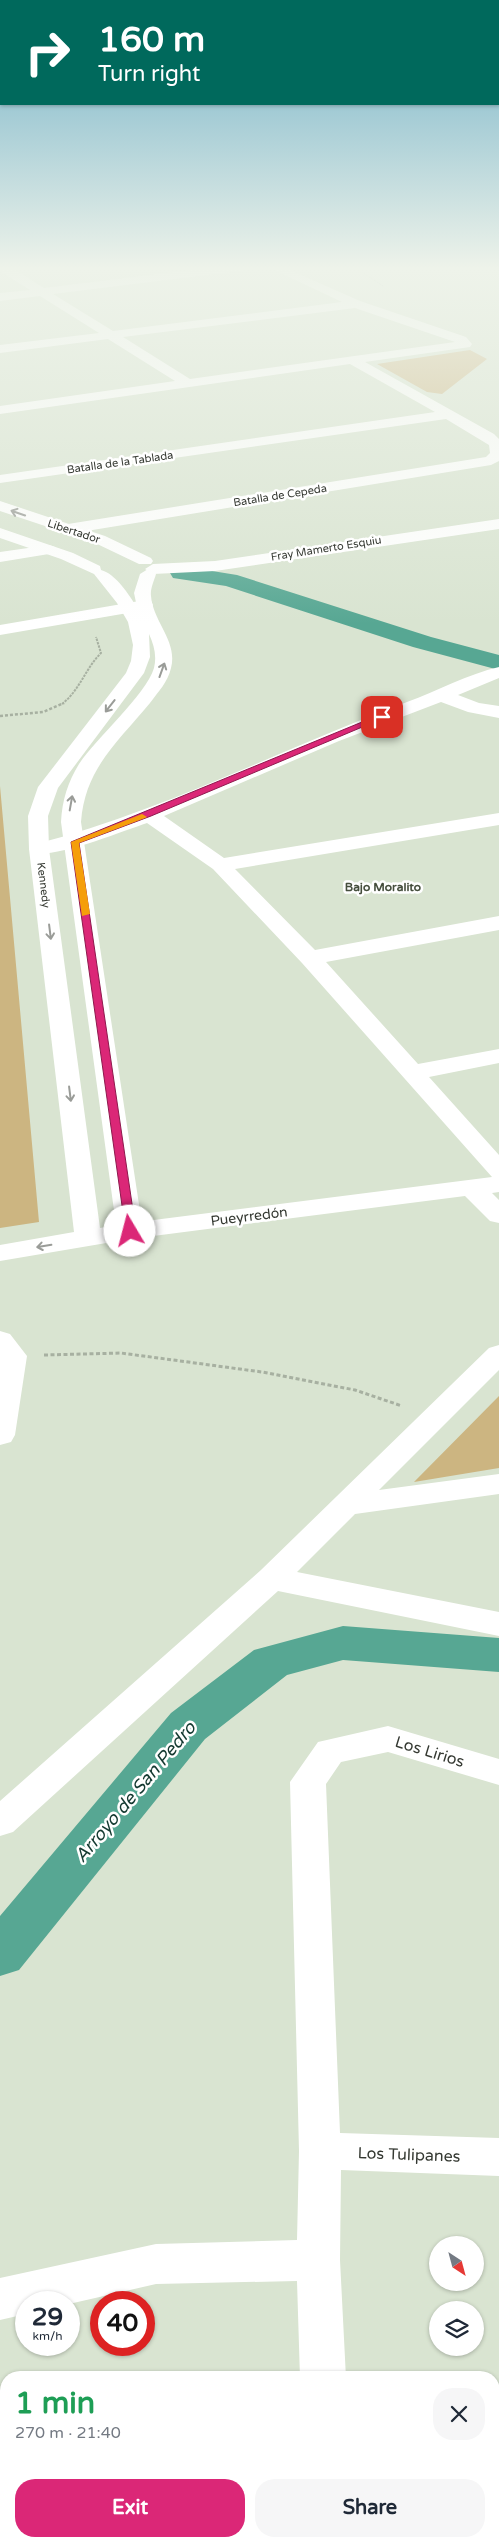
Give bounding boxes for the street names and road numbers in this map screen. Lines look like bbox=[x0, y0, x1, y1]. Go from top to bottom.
street label: Batalla de la Tablada bbox=[66, 449, 174, 476]
street label: Batalla de Cepeda bbox=[232, 482, 328, 509]
street label: Libertador bbox=[46, 517, 103, 546]
street label: Fray Mamerto Esquiu bbox=[270, 533, 382, 564]
street label: Kennedy bbox=[34, 861, 53, 909]
street label: Pueyrredón bbox=[210, 1203, 289, 1230]
street label: Los Lirios bbox=[393, 1732, 467, 1772]
street label: Los Tulipanes bbox=[357, 2143, 461, 2167]

